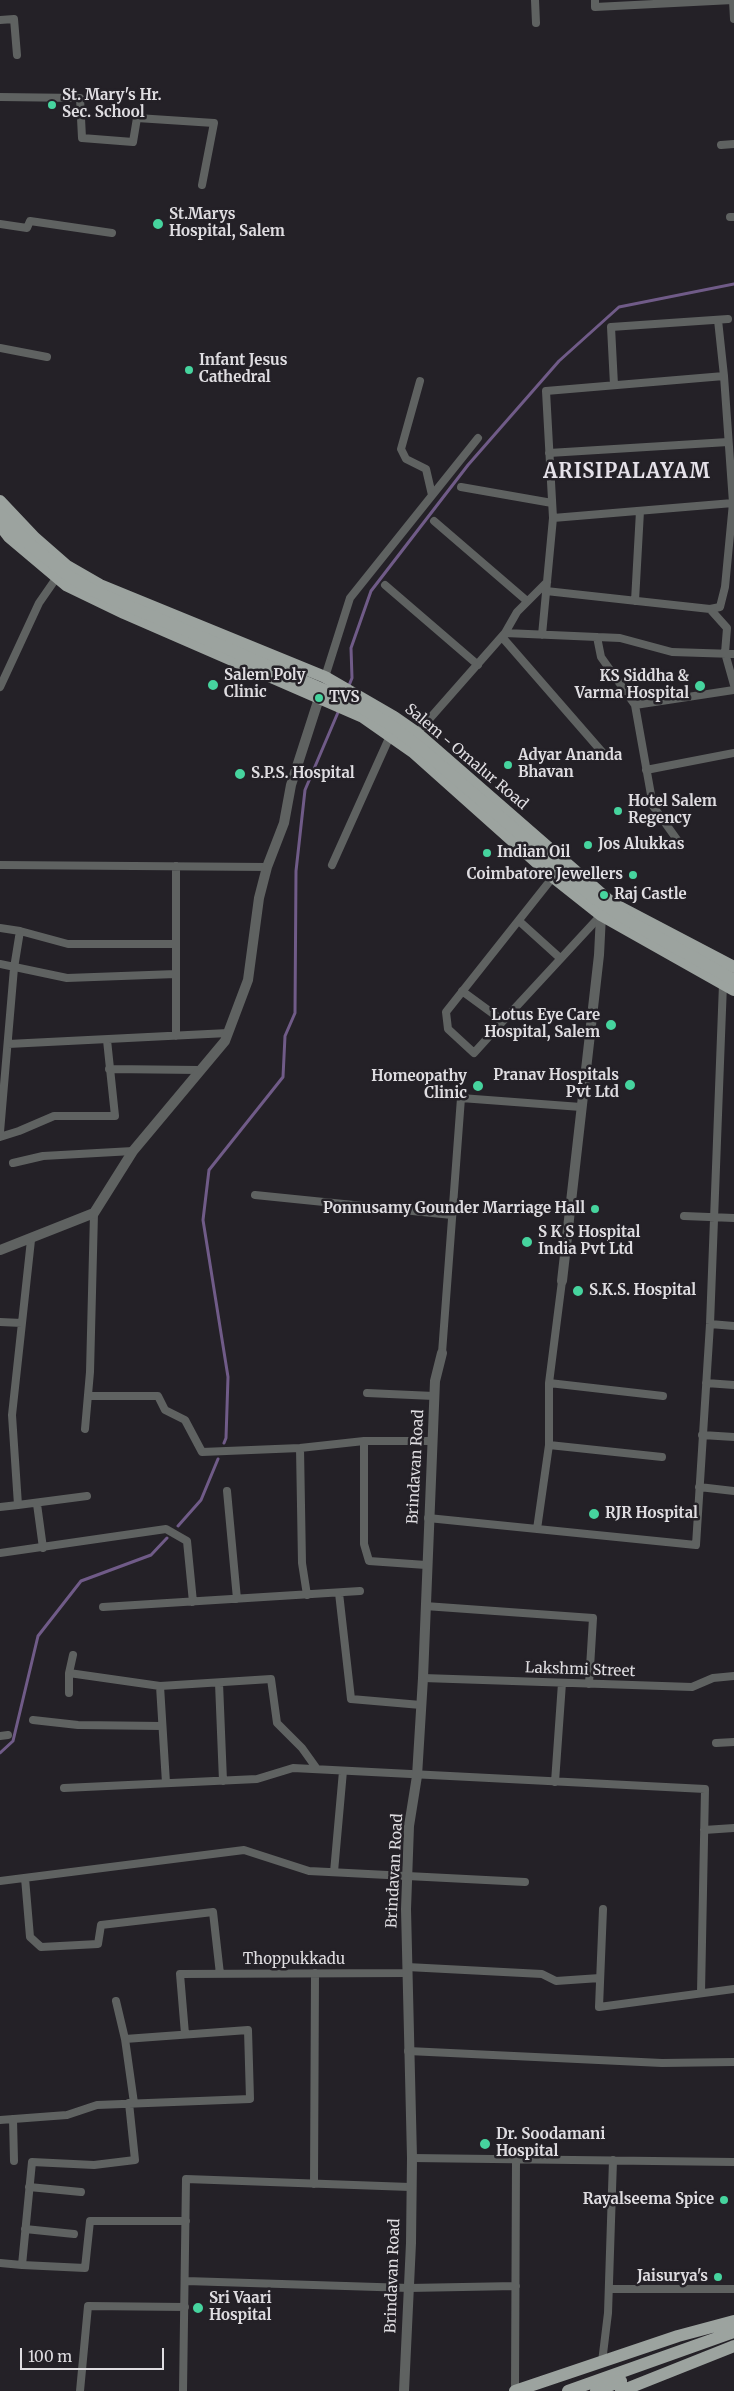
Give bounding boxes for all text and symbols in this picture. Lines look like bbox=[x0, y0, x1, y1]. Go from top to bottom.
place label: St. Mary's Hr. Sec. School bbox=[62, 87, 162, 122]
marker: St. Mary's Hr. Sec. School bbox=[46, 99, 58, 111]
place label: St.Marys Hospital, Salem bbox=[169, 206, 285, 241]
marker: St.Marys Hospital, Salem bbox=[151, 217, 165, 231]
place label: Infant Jesus Cathedral bbox=[199, 352, 287, 387]
marker: Infant Jesus Cathedral bbox=[183, 364, 195, 376]
district label: ARISIPALAYAM bbox=[542, 460, 712, 484]
place label: Salem Poly Clinic bbox=[224, 667, 305, 702]
place label: KS Siddha & Varma Hospital bbox=[575, 668, 689, 703]
marker: Salem Poly Clinic bbox=[206, 678, 220, 692]
marker: KS Siddha & Varma Hospital bbox=[693, 679, 707, 693]
place label: TVS bbox=[329, 689, 360, 707]
marker: TVS bbox=[313, 692, 325, 704]
street label: Salem - Omalur Road bbox=[401, 700, 531, 814]
place label: Adyar Ananda Bhavan bbox=[518, 747, 622, 782]
marker: Adyar Ananda Bhavan bbox=[502, 759, 514, 771]
place label: S.P.S. Hospital bbox=[251, 765, 355, 783]
marker: S.P.S. Hospital bbox=[233, 767, 247, 781]
place label: Hotel Salem Regency bbox=[628, 793, 717, 828]
marker: Hotel Salem Regency bbox=[612, 805, 624, 817]
place label: Jos Alukkas bbox=[598, 836, 684, 854]
marker: Jos Alukkas bbox=[582, 839, 594, 851]
place label: Indian Oil bbox=[497, 844, 570, 862]
marker: Indian Oil bbox=[481, 847, 493, 859]
place label: Coimbatore Jewellers bbox=[467, 866, 623, 884]
marker: Coimbatore Jewellers bbox=[627, 869, 639, 881]
place label: Raj Castle bbox=[614, 886, 687, 904]
marker: Raj Castle bbox=[598, 889, 610, 901]
place label: Lotus Eye Care Hospital, Salem bbox=[484, 1007, 600, 1042]
marker: Lotus Eye Care Hospital, Salem bbox=[604, 1018, 618, 1032]
place label: Pranav Hospitals Pvt Ltd bbox=[493, 1067, 619, 1102]
place label: Homeopathy Clinic bbox=[371, 1068, 467, 1103]
marker: Pranav Hospitals Pvt Ltd bbox=[623, 1078, 637, 1092]
marker: Homeopathy Clinic bbox=[471, 1079, 485, 1093]
place label: Ponnusamy Gounder Marriage Hall bbox=[323, 1200, 585, 1218]
marker: Ponnusamy Gounder Marriage Hall bbox=[589, 1203, 601, 1215]
place label: S K S Hospital India Pvt Ltd bbox=[538, 1224, 640, 1259]
marker: S K S Hospital India Pvt Ltd bbox=[520, 1235, 534, 1249]
place label: S.K.S. Hospital bbox=[589, 1282, 696, 1300]
marker: S.K.S. Hospital bbox=[571, 1284, 585, 1298]
street label: Brindavan Road bbox=[404, 1409, 428, 1525]
place label: RJR Hospital bbox=[605, 1505, 698, 1523]
marker: RJR Hospital bbox=[587, 1507, 601, 1521]
street label: Lakshmi Street bbox=[524, 1659, 636, 1681]
street label: Brindavan Road bbox=[383, 1813, 407, 1929]
street label: Thoppukkadu bbox=[243, 1951, 345, 1969]
place label: Dr. Soodamani Hospital bbox=[496, 2126, 605, 2161]
marker: Dr. Soodamani Hospital bbox=[478, 2137, 492, 2151]
place label: Rayalseema Spice bbox=[583, 2191, 714, 2209]
marker: Rayalseema Spice bbox=[718, 2194, 730, 2206]
street label: Brindavan Road bbox=[382, 2218, 404, 2334]
place label: Jaisurya's bbox=[637, 2268, 708, 2286]
marker: Jaisurya's bbox=[712, 2271, 724, 2283]
place label: Sri Vaari Hospital bbox=[209, 2290, 272, 2325]
marker: Sri Vaari Hospital bbox=[191, 2301, 205, 2315]
scale bar bbox=[22, 2338, 166, 2370]
text: 100 m bbox=[28, 2347, 72, 2366]

